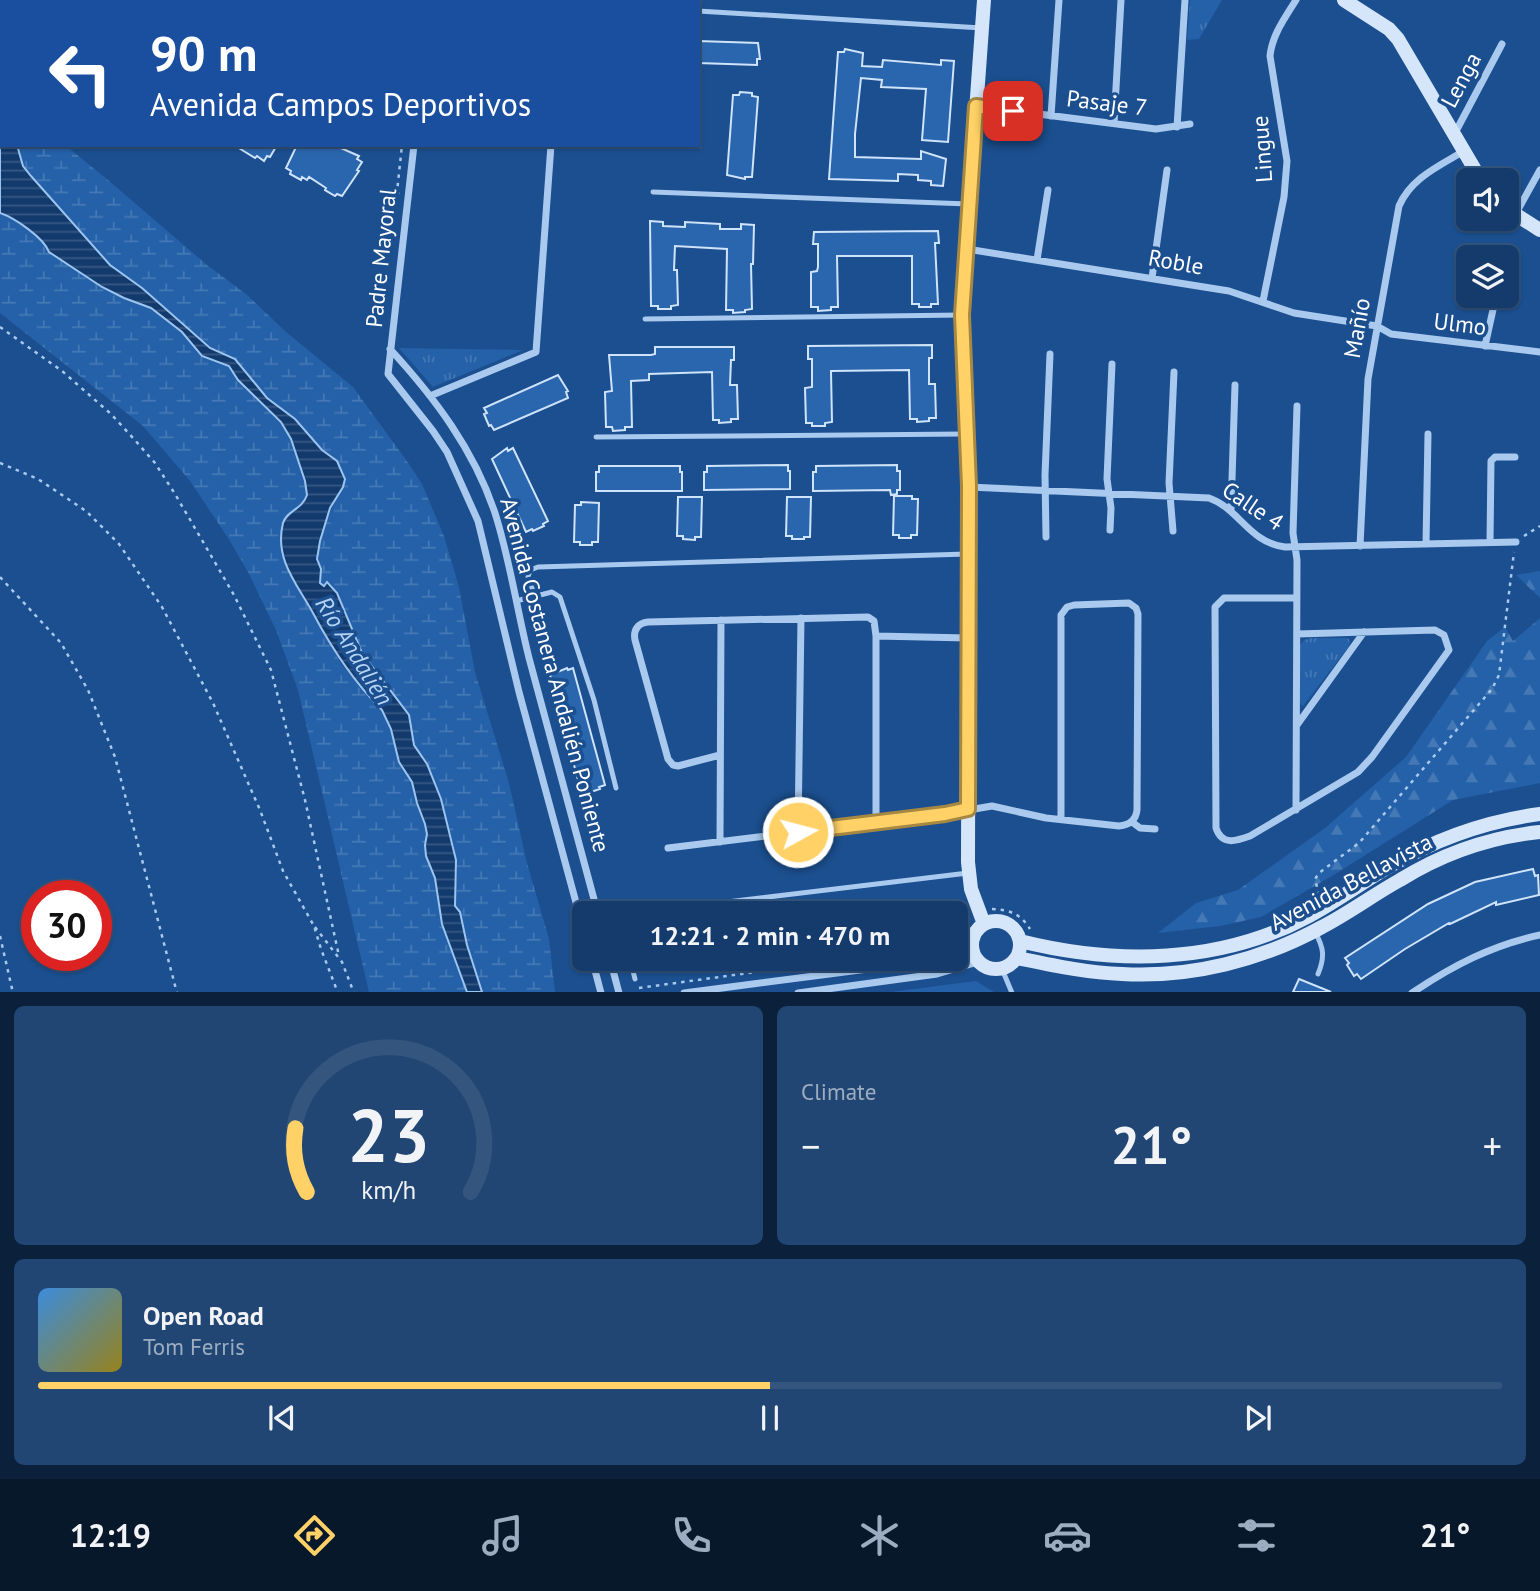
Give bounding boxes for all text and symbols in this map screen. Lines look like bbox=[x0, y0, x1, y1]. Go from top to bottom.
text: 90 m bbox=[150, 21, 257, 85]
icon: left bbox=[35, 28, 126, 119]
street label: Lenga bbox=[1434, 47, 1487, 112]
pin bbox=[983, 81, 1043, 141]
text: Avenida Campos Deportivos bbox=[150, 83, 531, 125]
street label: Pasaje 7 bbox=[1065, 83, 1149, 122]
icon: arrive bbox=[994, 92, 1032, 130]
street label: Lingue bbox=[1245, 115, 1278, 184]
map controls bbox=[1456, 168, 1519, 308]
button: sound bbox=[1456, 168, 1519, 231]
street label: Padre Mayoral bbox=[359, 187, 402, 329]
street label: Roble bbox=[1146, 242, 1206, 281]
button: layers bbox=[1456, 245, 1519, 308]
street label: Mañío bbox=[1337, 296, 1376, 360]
street label: Ulmo bbox=[1432, 306, 1488, 341]
street label: Calle 4 bbox=[1217, 475, 1290, 537]
street label: Avenida Costanera Andalién Poniente bbox=[494, 494, 617, 855]
water label: Río Andalién bbox=[309, 590, 400, 711]
position arrow bbox=[761, 795, 835, 869]
street label: Avenida Bellavista bbox=[1265, 827, 1437, 937]
speed limit sign: 30 bbox=[21, 880, 112, 971]
text: 12:21 · 2 min · 470 m bbox=[650, 919, 890, 952]
text: Climate bbox=[801, 1077, 876, 1106]
text: 23 bbox=[347, 1088, 430, 1182]
text: 21° bbox=[1111, 1111, 1192, 1178]
text: − bbox=[801, 1121, 820, 1170]
text: + bbox=[1483, 1121, 1502, 1170]
text: km/h bbox=[361, 1173, 416, 1205]
text: Open Road bbox=[143, 1299, 264, 1332]
text: Tom Ferris bbox=[143, 1332, 245, 1361]
icon: previous bbox=[263, 1399, 301, 1437]
icon: pause bbox=[751, 1399, 789, 1437]
icon: next bbox=[1239, 1399, 1277, 1437]
icon: directions bbox=[290, 1511, 339, 1560]
icon: music bbox=[478, 1511, 527, 1560]
icon: phone bbox=[667, 1511, 716, 1560]
icon: climate bbox=[855, 1511, 904, 1560]
icon: car bbox=[1043, 1511, 1092, 1560]
icon: filters bbox=[1232, 1511, 1281, 1560]
text: 12:19 bbox=[70, 1514, 151, 1556]
text: 21° bbox=[1420, 1514, 1470, 1556]

